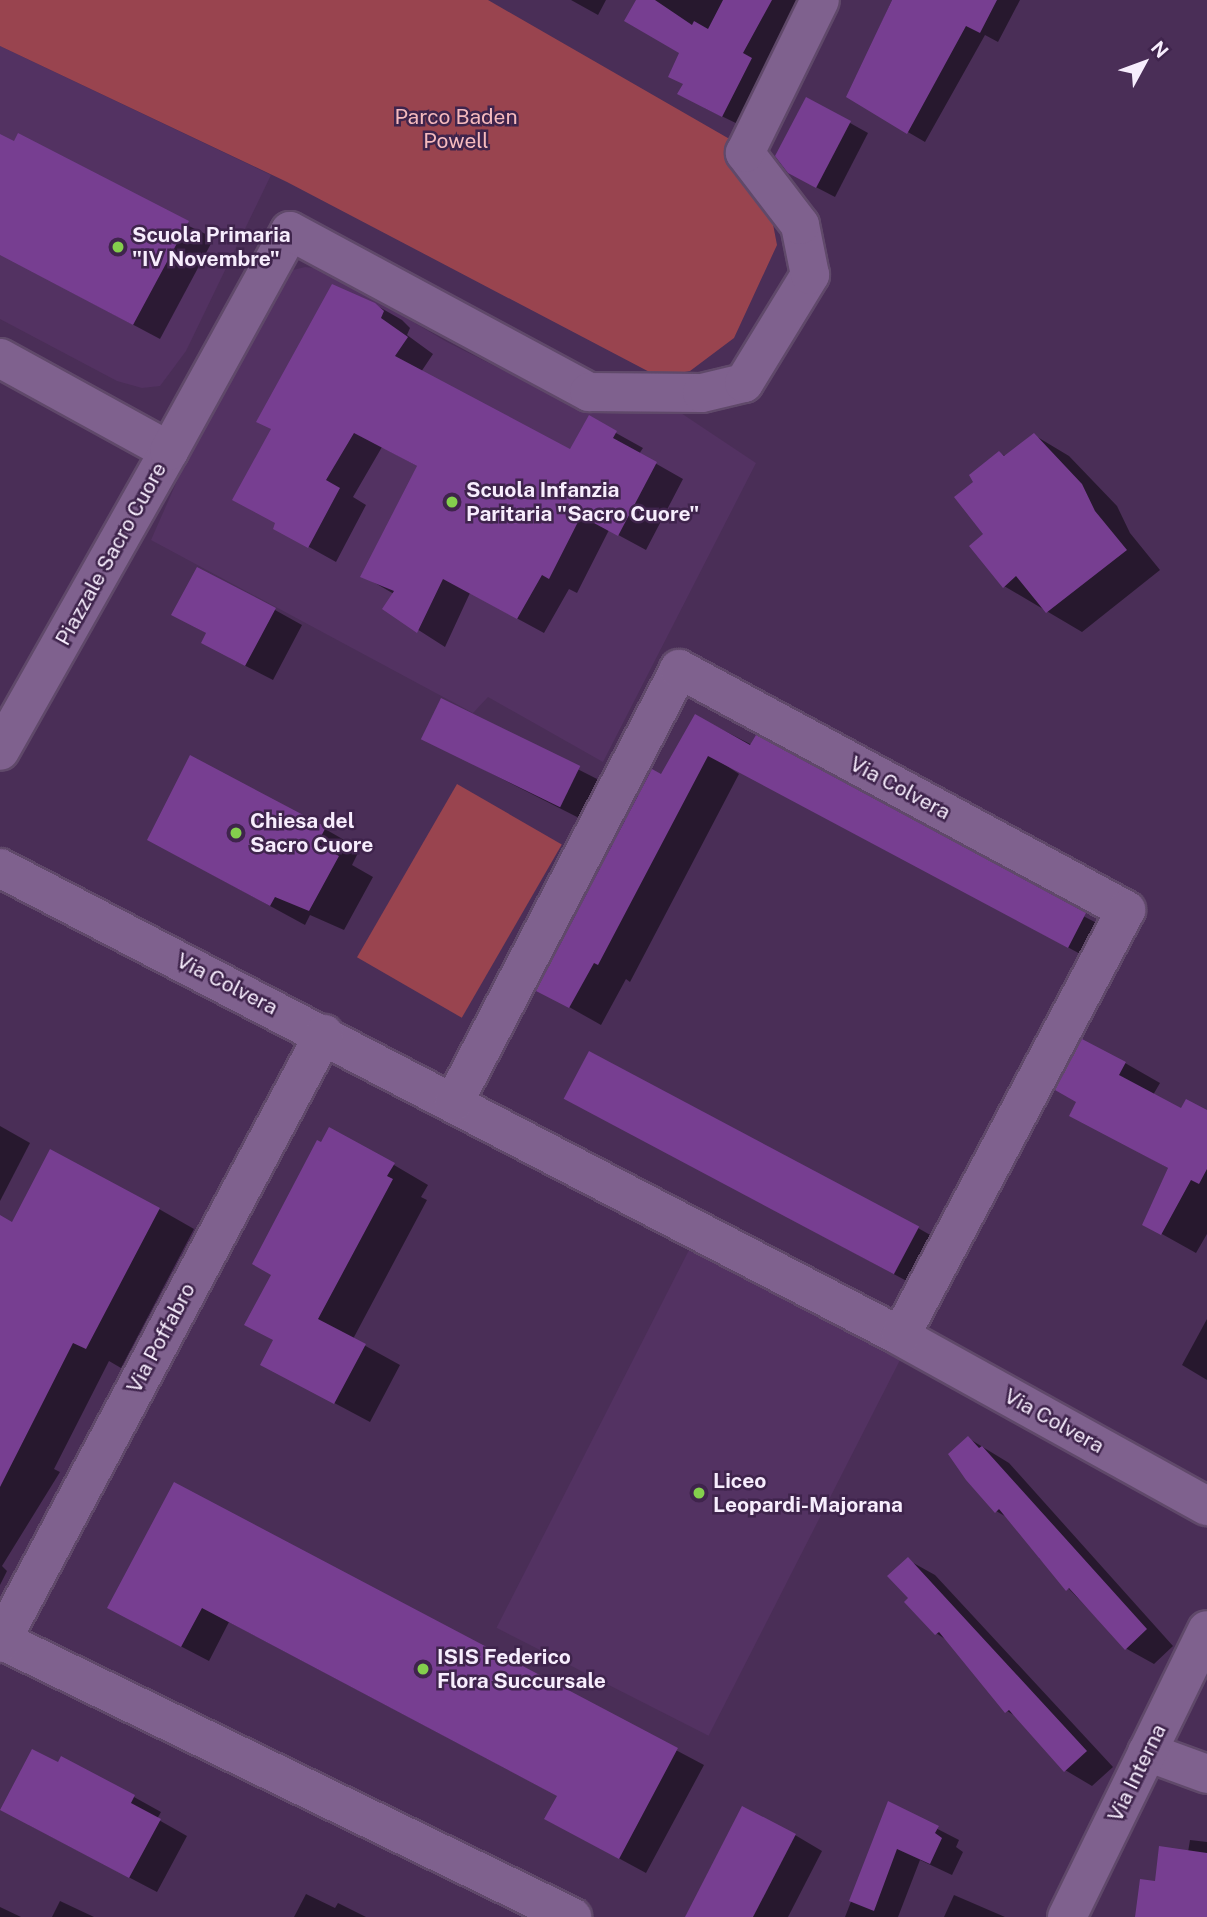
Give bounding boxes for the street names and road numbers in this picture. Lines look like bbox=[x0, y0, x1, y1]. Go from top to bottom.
street label: Piazzale Sacro Cuore bbox=[50, 458, 172, 650]
street label: Via Colvera bbox=[846, 751, 954, 825]
street label: Via Colvera bbox=[172, 948, 282, 1020]
street label: Via Poffabro bbox=[121, 1279, 201, 1397]
street label: Via Colvera bbox=[1000, 1383, 1108, 1459]
street label: Via Interna bbox=[1103, 1720, 1171, 1826]

